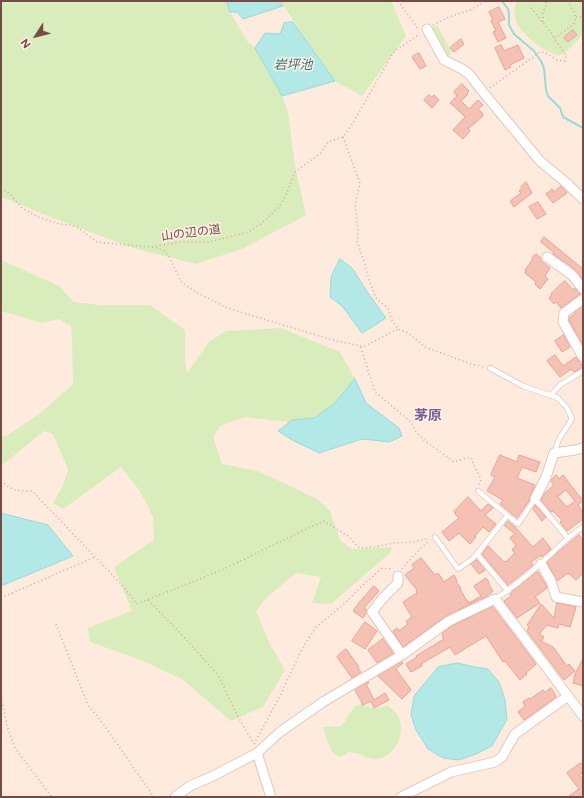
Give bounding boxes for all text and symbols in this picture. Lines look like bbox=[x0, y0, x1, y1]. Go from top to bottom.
north arrow bbox=[16, 16, 56, 56]
text: N bbox=[18, 36, 34, 51]
water label: 岩坪池 bbox=[274, 57, 312, 73]
street label: 山の辺の道 bbox=[160, 222, 222, 244]
district label: 茅原 bbox=[414, 408, 442, 424]

